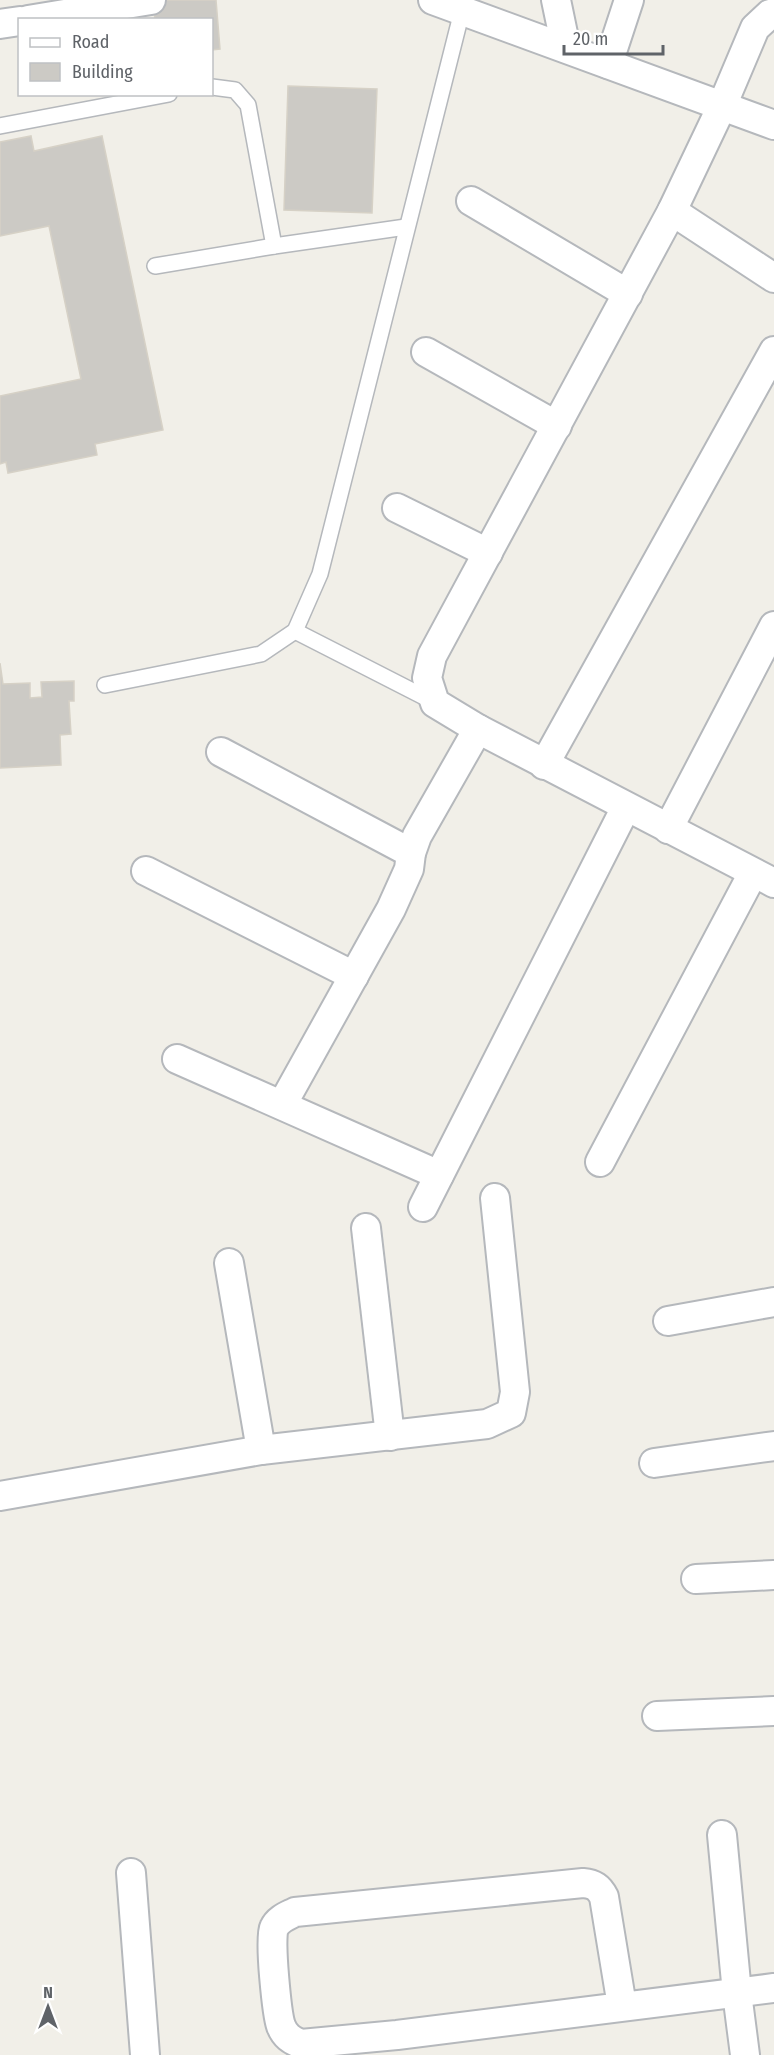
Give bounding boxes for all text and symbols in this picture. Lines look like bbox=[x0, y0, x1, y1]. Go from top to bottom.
legend bbox=[18, 18, 213, 96]
scale bar bbox=[564, 18, 663, 56]
text: 20 m bbox=[573, 28, 608, 50]
text: Road bbox=[72, 31, 109, 53]
text: Building bbox=[72, 61, 133, 83]
north arrow bbox=[18, 1977, 78, 2037]
text: N bbox=[43, 1983, 53, 2002]

